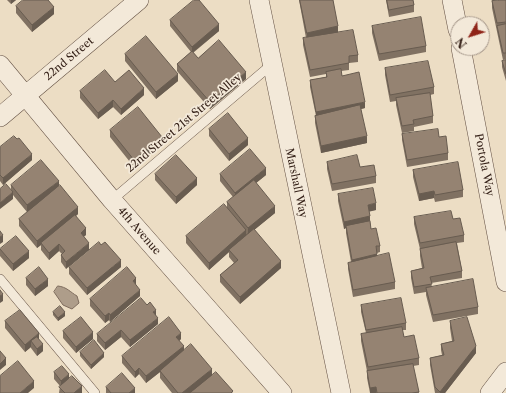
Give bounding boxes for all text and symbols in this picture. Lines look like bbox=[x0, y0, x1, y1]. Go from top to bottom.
north arrow bbox=[450, 16, 490, 56]
street label: 22nd Street bbox=[42, 35, 96, 83]
text: N bbox=[453, 35, 470, 51]
street label: 22nd Street 21st Street Alley bbox=[124, 71, 244, 175]
street label: Portola Way bbox=[471, 132, 497, 198]
street label: Marshall Way bbox=[282, 147, 310, 219]
street label: 4th Avenue bbox=[115, 204, 163, 258]

